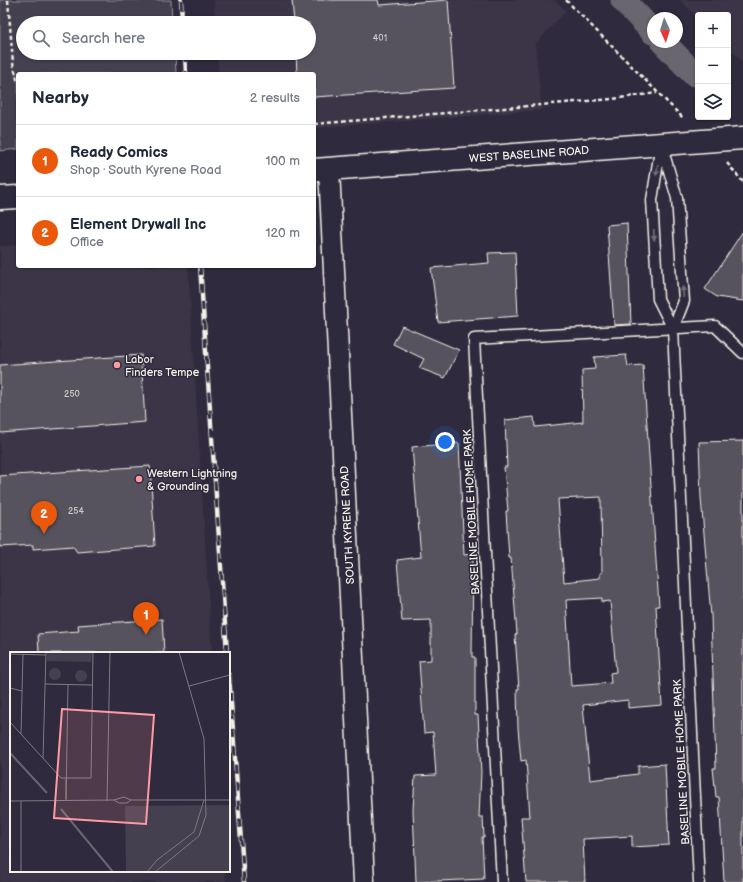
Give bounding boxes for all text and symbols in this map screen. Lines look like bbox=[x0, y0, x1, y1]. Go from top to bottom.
north arrow bbox=[647, 12, 683, 48]
map controls bbox=[695, 12, 731, 120]
button: + bbox=[695, 12, 731, 48]
search box bbox=[16, 16, 316, 60]
icon: search bbox=[30, 27, 52, 49]
text: Search here bbox=[62, 29, 145, 48]
house number: 401 bbox=[373, 33, 387, 44]
button: − bbox=[695, 48, 731, 84]
button: layers bbox=[695, 84, 731, 120]
text: Nearby bbox=[32, 88, 89, 108]
text: 2 results bbox=[250, 90, 300, 106]
text: Ready Comics bbox=[70, 143, 168, 162]
street label: WEST BASELINE ROAD bbox=[469, 144, 589, 165]
text: 1 bbox=[42, 153, 48, 169]
text: 100 m bbox=[265, 153, 300, 169]
text: Shop · South Kyrene Road bbox=[70, 162, 221, 178]
one-way arrow bbox=[654, 164, 660, 176]
text: Element Drywall Inc bbox=[70, 215, 206, 234]
text: 2 bbox=[41, 225, 49, 241]
text: 120 m bbox=[265, 225, 300, 241]
one-way arrow bbox=[651, 229, 658, 241]
text: Office bbox=[70, 234, 104, 250]
one-way arrow bbox=[680, 285, 686, 298]
place label: Labor Finders Tempe bbox=[125, 353, 200, 379]
marker: Labor Finders Tempe bbox=[112, 360, 122, 370]
house number: 250 bbox=[64, 389, 80, 400]
street label: BASELINE MOBILE HOME PARK bbox=[461, 428, 482, 595]
your location bbox=[435, 432, 455, 452]
street label: SOUTH KYRENE ROAD bbox=[338, 466, 357, 584]
place label: Western Lightning & Grounding bbox=[147, 467, 237, 493]
marker: Western Lightning & Grounding bbox=[134, 474, 144, 484]
pin: 2 bbox=[31, 501, 57, 534]
house number: 254 bbox=[68, 506, 84, 517]
pin: 1 bbox=[133, 602, 159, 635]
inset map bbox=[10, 652, 230, 872]
street label: BASELINE MOBILE HOME PARK bbox=[671, 678, 692, 845]

